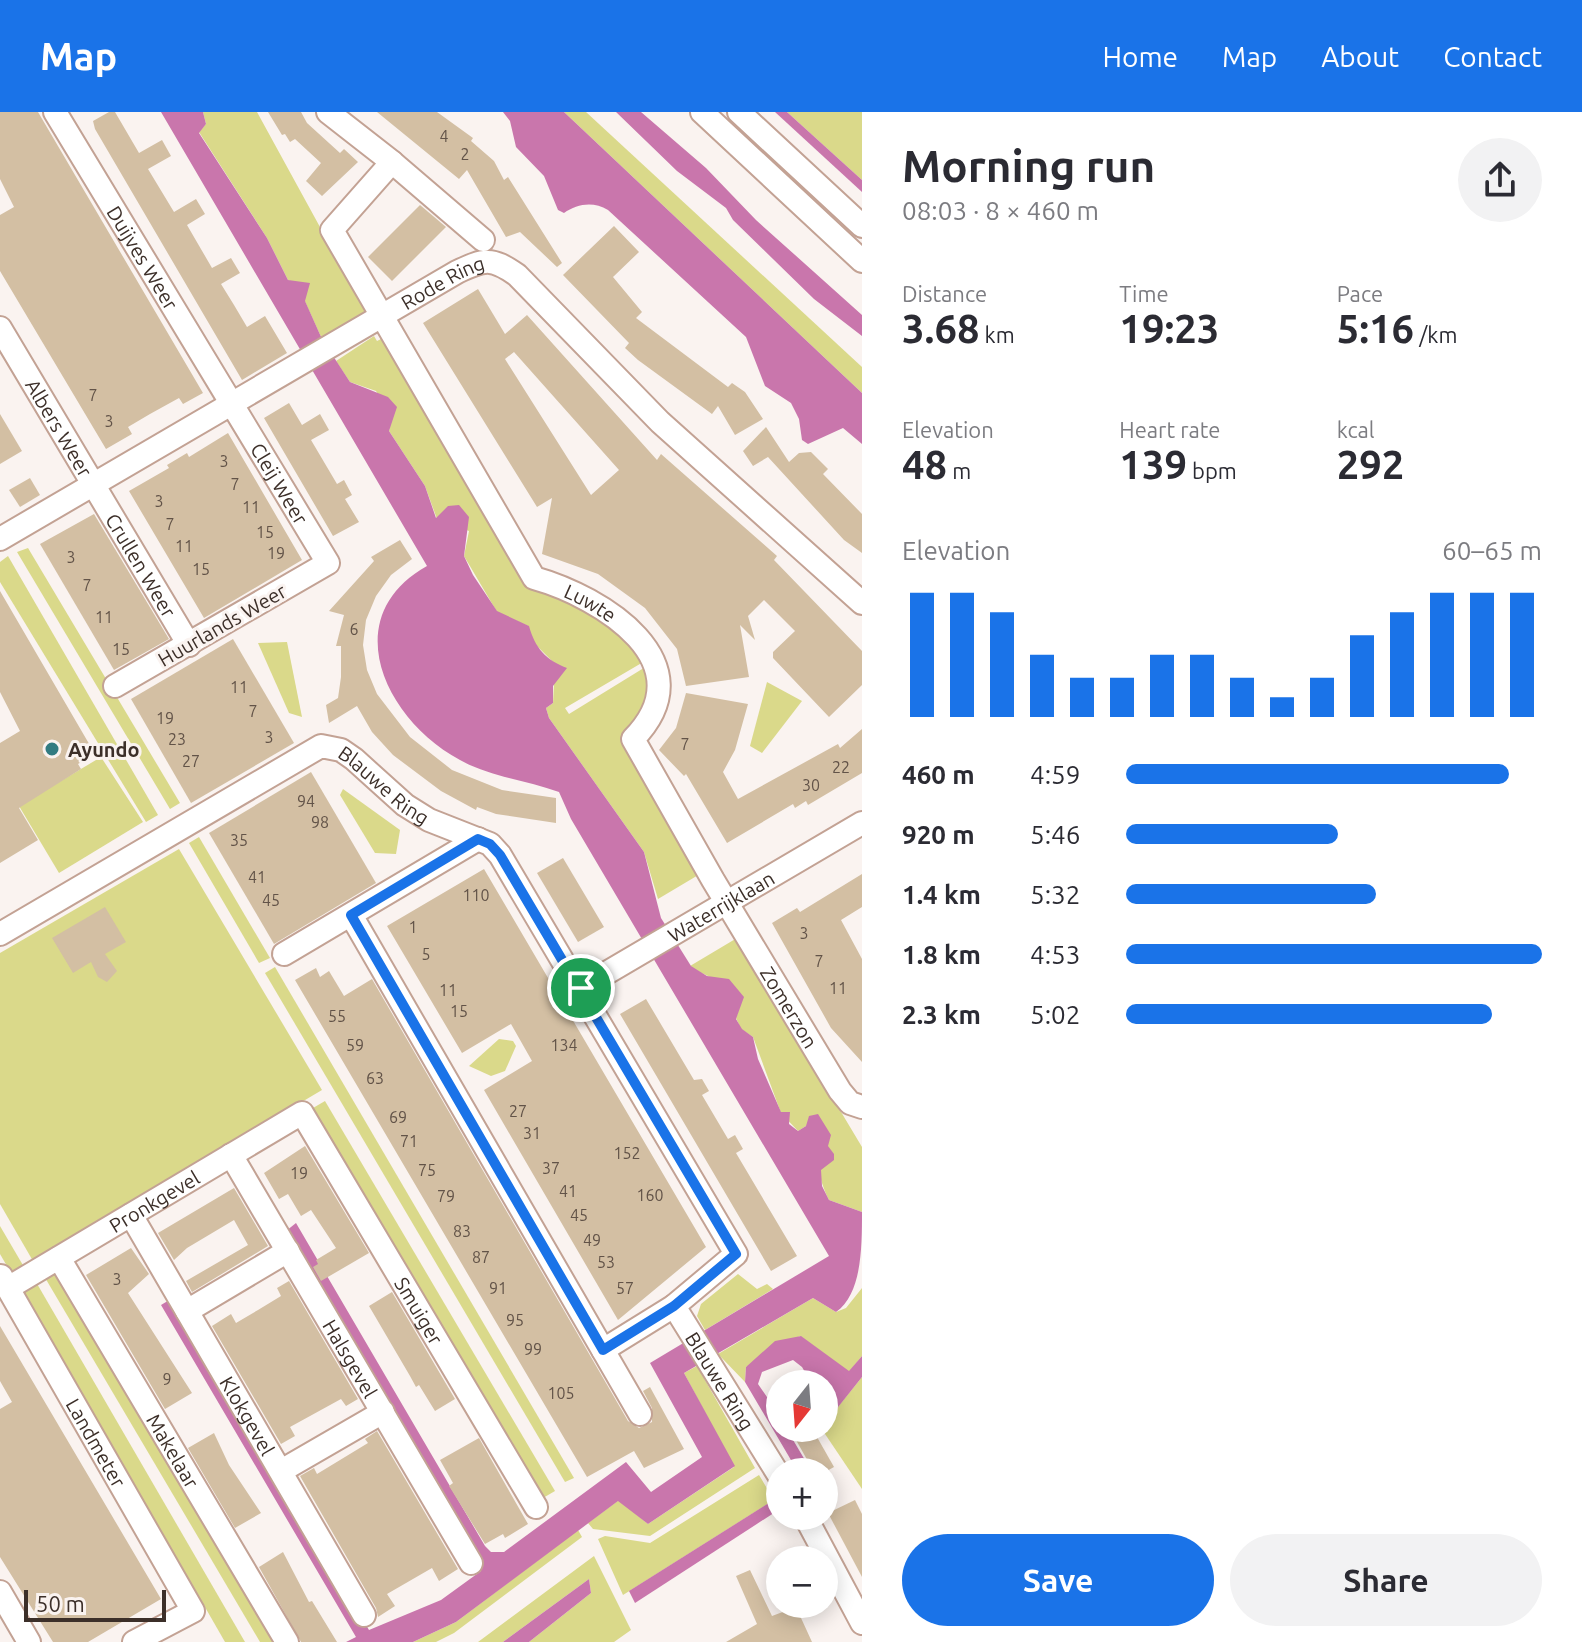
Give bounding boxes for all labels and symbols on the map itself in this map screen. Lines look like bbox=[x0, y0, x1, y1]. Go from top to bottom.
house number: 4 bbox=[439, 127, 449, 145]
house number: 2 bbox=[460, 145, 470, 163]
street label: Duijves Weer bbox=[103, 201, 183, 314]
street label: Rode Ring bbox=[397, 251, 487, 314]
street label: Albers Weer bbox=[21, 375, 98, 481]
house number: 7 bbox=[88, 386, 98, 404]
house number: 3 bbox=[104, 412, 114, 430]
street label: Cleij Weer bbox=[246, 438, 313, 528]
house number: 3 bbox=[219, 452, 229, 470]
house number: 7 bbox=[230, 475, 240, 493]
house number: 3 bbox=[154, 492, 164, 510]
house number: 11 bbox=[242, 498, 260, 516]
street label: Crullen Weer bbox=[102, 509, 181, 621]
house number: 7 bbox=[165, 515, 175, 533]
house number: 15 bbox=[256, 523, 274, 541]
house number: 11 bbox=[175, 537, 193, 555]
house number: 19 bbox=[267, 544, 285, 562]
house number: 3 bbox=[66, 548, 76, 566]
house number: 15 bbox=[192, 560, 210, 578]
house number: 7 bbox=[82, 576, 92, 594]
street label: Huurlands Weer bbox=[154, 579, 291, 671]
street label: Luwte bbox=[561, 579, 621, 626]
house number: 11 bbox=[95, 608, 113, 626]
house number: 6 bbox=[349, 620, 359, 638]
house number: 15 bbox=[112, 640, 130, 658]
house number: 11 bbox=[230, 678, 248, 696]
house number: 7 bbox=[248, 702, 258, 720]
house number: 19 bbox=[156, 709, 174, 727]
house number: 3 bbox=[264, 728, 274, 746]
house number: 23 bbox=[168, 730, 186, 748]
house number: 7 bbox=[680, 735, 690, 753]
place label: Ayundo bbox=[68, 738, 140, 761]
marker: Ayundo bbox=[43, 740, 61, 758]
street label: Blauwe Ring bbox=[334, 741, 434, 829]
house number: 27 bbox=[182, 752, 200, 770]
house number: 22 bbox=[832, 758, 850, 776]
house number: 30 bbox=[802, 776, 820, 794]
house number: 94 bbox=[297, 792, 315, 810]
house number: 98 bbox=[311, 813, 329, 831]
house number: 35 bbox=[230, 831, 248, 849]
street label: Waterrijklaan bbox=[663, 866, 778, 946]
house number: 41 bbox=[248, 868, 266, 886]
house number: 110 bbox=[462, 886, 490, 904]
house number: 45 bbox=[262, 891, 280, 909]
house number: 1 bbox=[408, 918, 418, 936]
house number: 3 bbox=[799, 924, 809, 942]
house number: 5 bbox=[421, 945, 431, 963]
house number: 7 bbox=[814, 952, 824, 970]
pin bbox=[547, 954, 615, 1022]
street label: Zomerzon bbox=[756, 962, 823, 1052]
house number: 11 bbox=[829, 979, 847, 997]
house number: 11 bbox=[439, 981, 457, 999]
house number: 15 bbox=[450, 1002, 468, 1020]
house number: 55 bbox=[328, 1007, 346, 1025]
house number: 59 bbox=[346, 1036, 364, 1054]
house number: 134 bbox=[550, 1036, 578, 1054]
house number: 63 bbox=[366, 1069, 384, 1087]
house number: 27 bbox=[509, 1102, 527, 1120]
house number: 69 bbox=[389, 1108, 407, 1126]
house number: 31 bbox=[523, 1124, 541, 1142]
house number: 71 bbox=[400, 1132, 418, 1150]
house number: 152 bbox=[613, 1144, 641, 1162]
house number: 37 bbox=[542, 1159, 560, 1177]
house number: 75 bbox=[418, 1161, 436, 1179]
house number: 19 bbox=[290, 1164, 308, 1182]
street label: Pronkgevel bbox=[105, 1165, 203, 1237]
house number: 41 bbox=[559, 1182, 577, 1200]
house number: 160 bbox=[636, 1186, 664, 1204]
house number: 79 bbox=[437, 1187, 455, 1205]
house number: 45 bbox=[570, 1206, 588, 1224]
house number: 83 bbox=[453, 1222, 471, 1240]
house number: 49 bbox=[583, 1231, 601, 1249]
house number: 87 bbox=[472, 1248, 490, 1266]
house number: 53 bbox=[597, 1253, 615, 1271]
house number: 3 bbox=[112, 1270, 122, 1288]
street label: Smuiger bbox=[391, 1273, 448, 1349]
house number: 91 bbox=[489, 1279, 507, 1297]
house number: 57 bbox=[616, 1279, 634, 1297]
house number: 95 bbox=[506, 1311, 524, 1329]
street label: Halsgevel bbox=[319, 1315, 383, 1402]
street label: Blauwe Ring bbox=[681, 1327, 759, 1434]
house number: 99 bbox=[524, 1340, 542, 1358]
house number: 9 bbox=[162, 1370, 172, 1388]
north arrow bbox=[766, 1370, 838, 1442]
street label: Klokgevel bbox=[216, 1372, 280, 1459]
house number: 105 bbox=[547, 1384, 575, 1402]
street label: Landmeter bbox=[62, 1394, 131, 1491]
street label: Makelaar bbox=[143, 1410, 204, 1492]
scale bar bbox=[24, 1586, 166, 1622]

